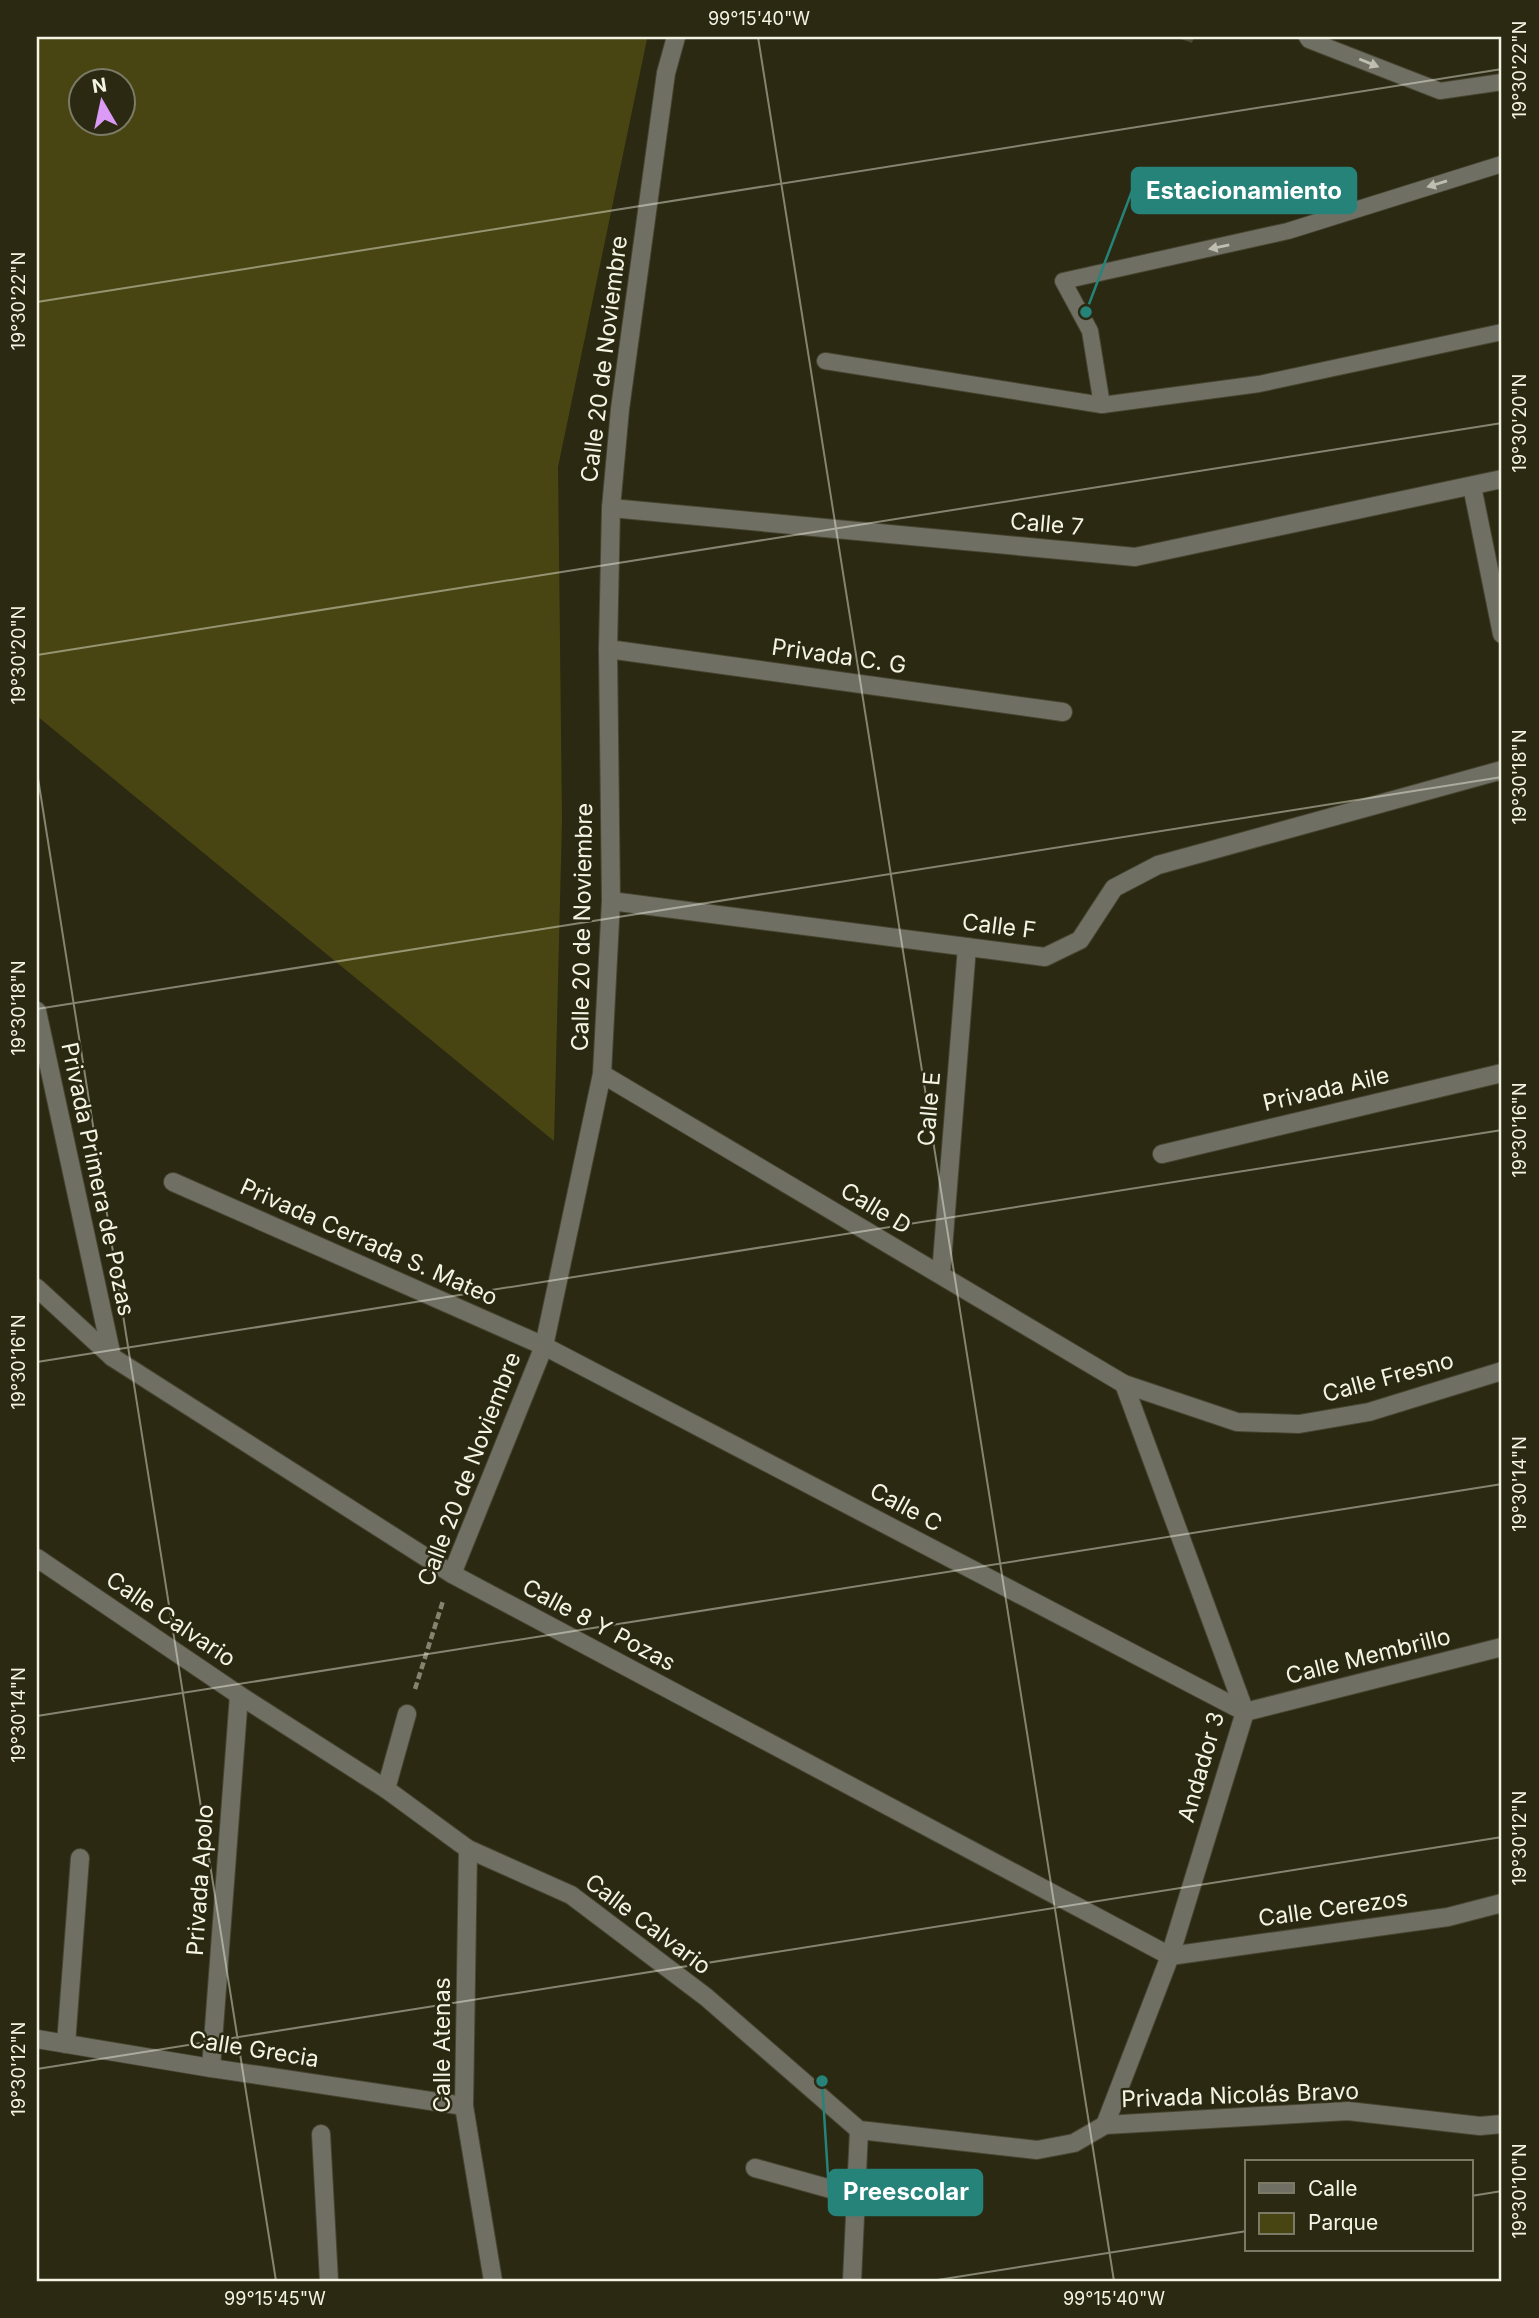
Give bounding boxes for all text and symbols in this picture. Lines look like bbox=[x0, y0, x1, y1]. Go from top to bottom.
text: 99°15'40"W bbox=[708, 8, 810, 29]
text: 19°30'22"N bbox=[1509, 21, 1530, 119]
one-way arrow bbox=[1359, 58, 1380, 69]
north arrow bbox=[66, 66, 136, 136]
text: N bbox=[90, 73, 108, 98]
callout: Estacionamiento bbox=[1132, 168, 1356, 213]
text: Estacionamiento bbox=[1146, 176, 1342, 205]
one-way arrow bbox=[1426, 180, 1447, 190]
street label: Calle 20 de Noviembre bbox=[575, 234, 633, 484]
one-way arrow bbox=[1207, 241, 1229, 252]
text: 19°30'22"N bbox=[8, 252, 29, 350]
text: 19°30'20"N bbox=[1509, 374, 1530, 472]
street label: Calle 7 bbox=[1009, 507, 1085, 541]
text: 19°30'20"N bbox=[8, 606, 29, 704]
street label: Privada C. G bbox=[770, 633, 908, 679]
text: 19°30'18"N bbox=[1509, 730, 1530, 824]
street label: Calle 20 de Noviembre bbox=[566, 803, 598, 1051]
street label: Calle F bbox=[960, 908, 1038, 944]
text: 19°30'18"N bbox=[8, 961, 29, 1055]
street label: Privada Primera de Pozas bbox=[55, 1040, 141, 1318]
street label: Privada Aile bbox=[1260, 1061, 1392, 1117]
street label: Calle E bbox=[912, 1071, 946, 1147]
text: 19°30'16"N bbox=[1509, 1083, 1530, 1177]
street label: Privada Cerrada S. Mateo bbox=[236, 1173, 502, 1311]
street label: Calle D bbox=[836, 1176, 916, 1240]
text: 19°30'16"N bbox=[8, 1315, 29, 1409]
street label: Calle Fresno bbox=[1319, 1346, 1457, 1408]
street label: Calle 20 de Noviembre bbox=[411, 1348, 527, 1590]
text: 19°30'14"N bbox=[1509, 1436, 1530, 1532]
street label: Calle C bbox=[865, 1476, 947, 1538]
street label: Calle Calvario bbox=[101, 1565, 241, 1673]
street label: Calle 8 Y Pozas bbox=[518, 1573, 680, 1677]
street label: Calle Membrillo bbox=[1283, 1622, 1453, 1690]
text: 19°30'14"N bbox=[8, 1667, 29, 1763]
street label: Andador 3 bbox=[1172, 1709, 1230, 1825]
text: 19°30'12"N bbox=[1509, 1791, 1530, 1885]
street label: Privada Apolo bbox=[181, 1803, 219, 1957]
street label: Calle Calvario bbox=[580, 1868, 716, 1980]
street label: Calle Cerezos bbox=[1256, 1884, 1410, 1932]
street label: Calle Atenas bbox=[428, 1977, 456, 2113]
text: 19°30'12"N bbox=[8, 2022, 29, 2116]
street label: Calle Grecia bbox=[187, 2025, 321, 2073]
street label: Privada Nicolás Bravo bbox=[1121, 2077, 1359, 2113]
text: 19°30'10"N bbox=[1509, 2143, 1530, 2239]
legend bbox=[1245, 2160, 1472, 2252]
callout: Preescolar bbox=[829, 2170, 982, 2215]
text: Calle bbox=[1308, 2176, 1358, 2201]
text: Preescolar bbox=[843, 2177, 969, 2206]
text: Parque bbox=[1308, 2210, 1378, 2235]
text: 99°15'45"W bbox=[224, 2288, 326, 2309]
text: 99°15'40"W bbox=[1063, 2288, 1165, 2309]

